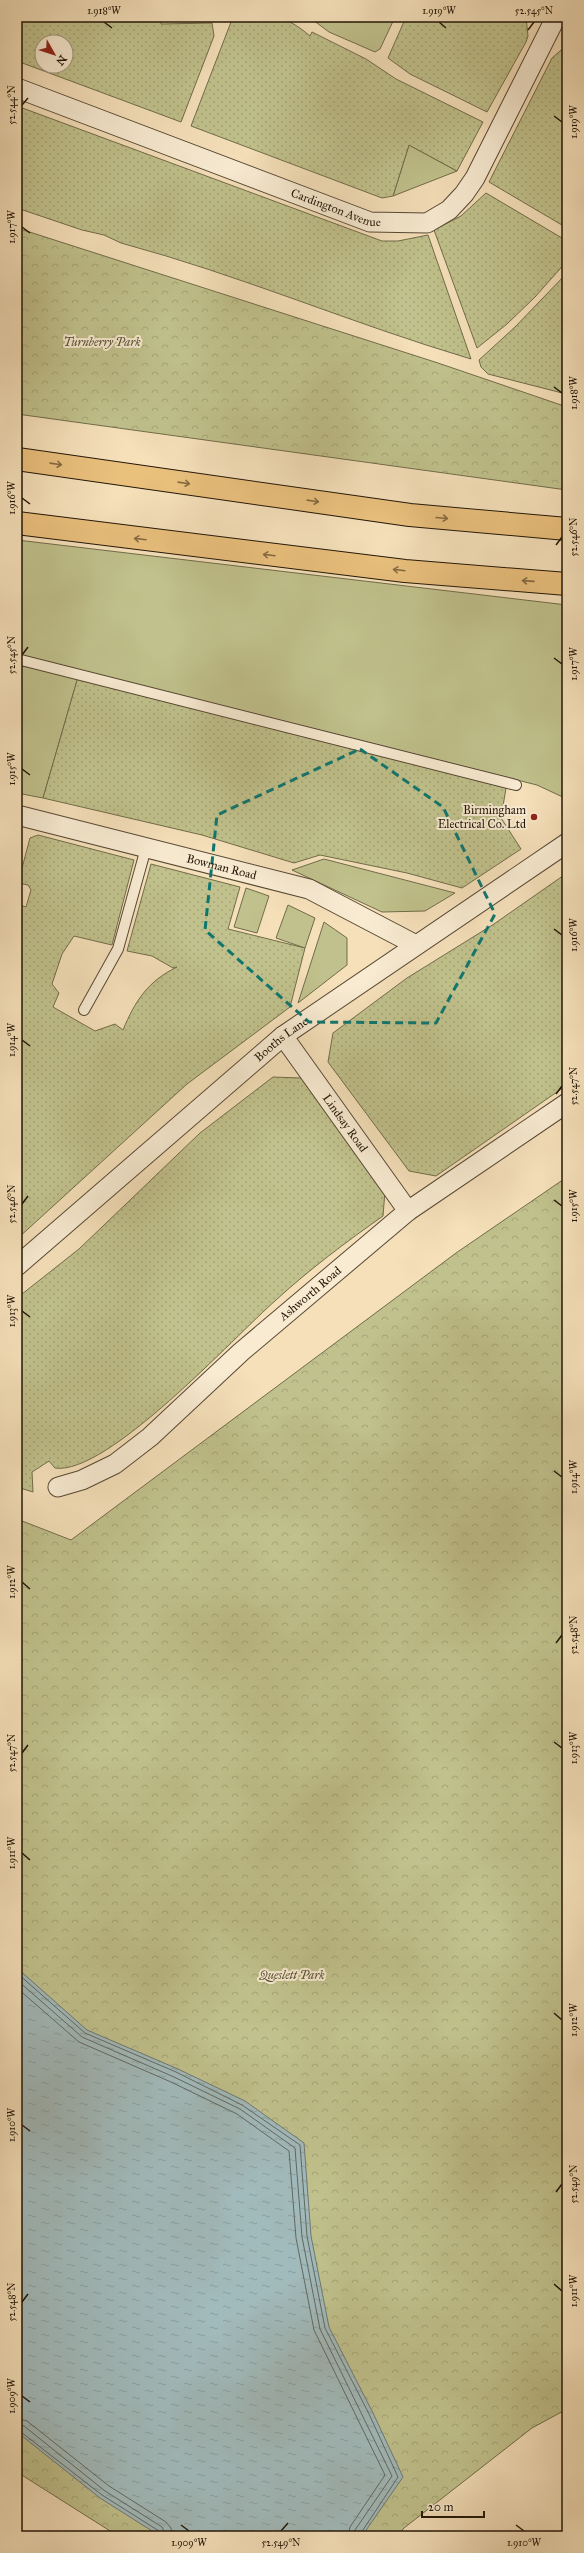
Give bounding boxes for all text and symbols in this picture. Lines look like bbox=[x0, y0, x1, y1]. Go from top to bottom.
text: 1.918°W bbox=[87, 5, 121, 17]
text: 1.919°W bbox=[422, 5, 456, 17]
text: 52.545°N bbox=[515, 5, 554, 17]
north arrow bbox=[34, 34, 74, 74]
text: N bbox=[53, 52, 69, 68]
text: 52.544°N bbox=[6, 85, 18, 125]
text: 1.919°W bbox=[568, 105, 580, 139]
street label: Cardington Avenue bbox=[289, 186, 381, 229]
text: 1.917°W bbox=[6, 210, 18, 244]
park label: Turnberry Park bbox=[63, 335, 141, 349]
text: 1.918°W bbox=[568, 376, 580, 410]
one-way arrow bbox=[49, 460, 62, 468]
one-way arrow bbox=[177, 479, 190, 487]
text: 1.916°W bbox=[6, 481, 18, 515]
one-way arrow bbox=[306, 497, 319, 505]
one-way arrow bbox=[435, 514, 448, 522]
text: 52.546°N bbox=[568, 517, 580, 556]
one-way arrow bbox=[134, 535, 147, 543]
one-way arrow bbox=[263, 551, 276, 558]
one-way arrow bbox=[392, 566, 405, 574]
one-way arrow bbox=[522, 577, 535, 584]
text: 52.545°N bbox=[6, 635, 18, 674]
text: 1.917°W bbox=[568, 647, 580, 681]
text: 1.915°W bbox=[6, 752, 18, 785]
place label: Birmingham Electrical Co. Ltd bbox=[438, 803, 526, 831]
marker: Birmingham Electrical Co. Ltd bbox=[529, 812, 539, 822]
street label: Bowman Road bbox=[185, 851, 258, 882]
text: 1.916°W bbox=[568, 918, 580, 952]
street label: Booths Lane bbox=[252, 1014, 310, 1064]
text: 1.914°W bbox=[6, 1023, 18, 1057]
text: 52.547°N bbox=[568, 1066, 580, 1105]
street label: Lindsay Road bbox=[320, 1091, 371, 1155]
text: 52.546°N bbox=[6, 1184, 18, 1223]
text: 1.915°W bbox=[568, 1189, 580, 1222]
street label: Ashworth Road bbox=[276, 1264, 344, 1324]
text: 1.913°W bbox=[6, 1294, 18, 1327]
text: 1.914°W bbox=[568, 1460, 580, 1494]
text: 1.912°W bbox=[6, 1565, 18, 1599]
text: 52.548°N bbox=[568, 1615, 580, 1655]
text: 1.913°W bbox=[568, 1731, 580, 1764]
text: 52.547°N bbox=[6, 1733, 18, 1772]
text: 1.911°W bbox=[6, 1836, 18, 1869]
park label: Queslett Park bbox=[258, 1968, 325, 1982]
text: 1.912°W bbox=[568, 2003, 580, 2037]
text: 1.910°W bbox=[6, 2107, 18, 2142]
text: 52.549°N bbox=[568, 2164, 580, 2204]
text: 1.911°W bbox=[568, 2274, 580, 2307]
text: 52.548°N bbox=[6, 2282, 18, 2322]
text: 1.909°W bbox=[6, 2378, 18, 2414]
scale bar bbox=[422, 2493, 484, 2519]
text: 20 m bbox=[428, 2500, 454, 2514]
text: 1.909°W bbox=[171, 2537, 207, 2549]
text: 52.549°N bbox=[261, 2537, 301, 2549]
text: 1.910°W bbox=[507, 2537, 542, 2549]

